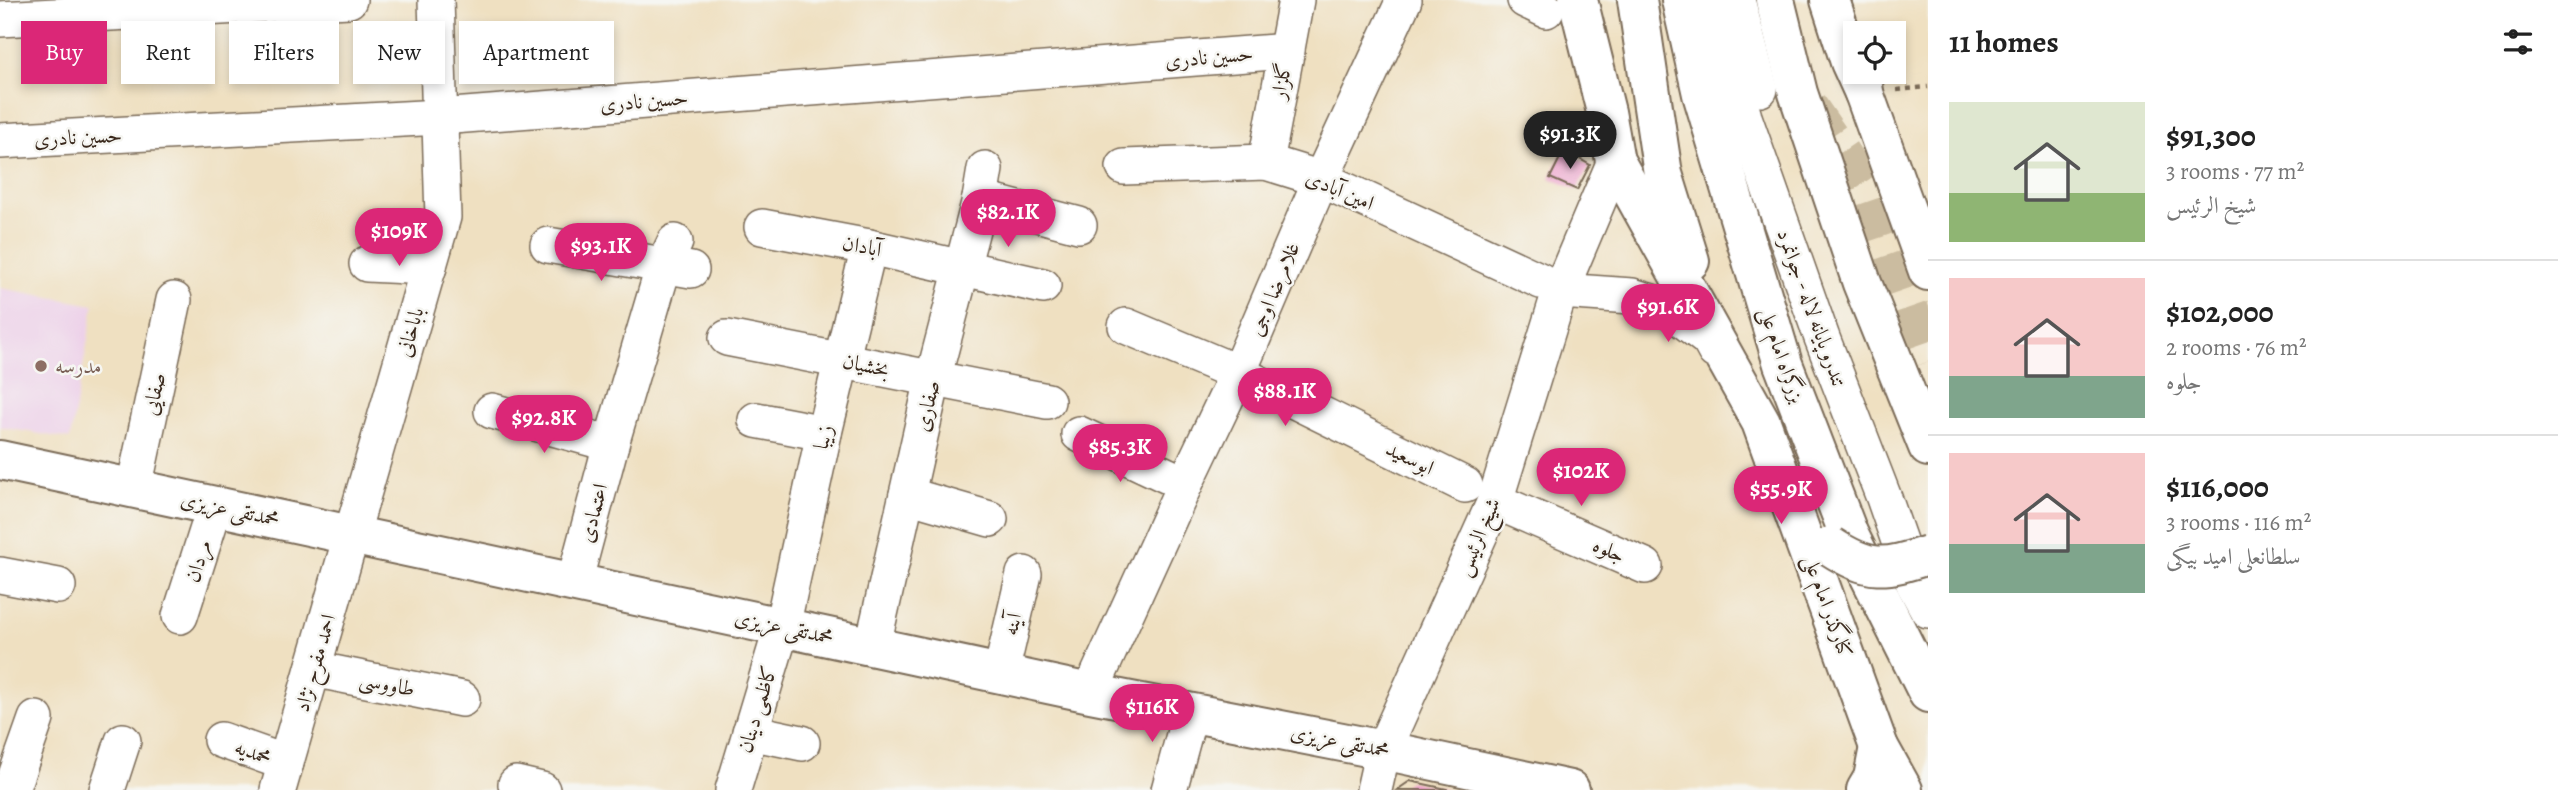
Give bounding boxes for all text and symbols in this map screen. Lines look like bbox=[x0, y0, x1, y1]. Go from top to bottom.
chip: Buy bbox=[21, 21, 107, 84]
chip: Rent bbox=[121, 21, 215, 84]
chip: Filters bbox=[229, 21, 339, 84]
chip: New bbox=[353, 21, 445, 84]
chip: Apartment bbox=[459, 21, 614, 84]
map controls bbox=[1843, 21, 1906, 84]
button: locate bbox=[1843, 21, 1906, 84]
text: 11 homes bbox=[1949, 22, 2059, 62]
icon: filters bbox=[2499, 23, 2537, 61]
street label: حسین نادری bbox=[1164, 39, 1254, 75]
street label: گلزار bbox=[1263, 60, 1298, 104]
street label: حسین نادری bbox=[599, 83, 689, 119]
pin: $91.3K bbox=[1513, 111, 1627, 171]
text: $91,300 bbox=[2166, 116, 2256, 156]
text: $91.3K bbox=[1540, 118, 1600, 149]
street label: حسین نادری bbox=[33, 121, 123, 153]
icon: home bbox=[2005, 130, 2089, 214]
text: 3 rooms · 77 m² bbox=[2166, 156, 2304, 187]
street label: امین آبادی bbox=[1302, 163, 1378, 217]
pin: $82.1K bbox=[951, 190, 1065, 249]
text: شیخ الرئیس bbox=[2166, 190, 2257, 221]
text: $82.1K bbox=[977, 196, 1039, 227]
pin: $109K bbox=[350, 208, 448, 268]
text: $109K bbox=[371, 215, 427, 246]
pin: $93.1K bbox=[544, 224, 658, 283]
street label: تندرو پایانه لاله - جوانمرد bbox=[1769, 225, 1854, 391]
street label: آبادان bbox=[840, 229, 886, 264]
text: $93.1K bbox=[571, 230, 631, 261]
street label: غلامرضا اوجی bbox=[1242, 238, 1307, 341]
pin: $91.6K bbox=[1611, 284, 1725, 344]
text: $91.6K bbox=[1637, 291, 1699, 322]
text: $102,000 bbox=[2166, 292, 2274, 332]
street label: بزرگراه امام علی bbox=[1749, 303, 1812, 408]
street label: باباخانی bbox=[390, 304, 430, 360]
icon: home bbox=[2005, 306, 2089, 390]
text: 2 rooms · 76 m² bbox=[2166, 332, 2307, 363]
street label: بخشیان bbox=[840, 346, 892, 384]
place label: مدرسه bbox=[55, 352, 101, 380]
marker: مدرسه bbox=[33, 358, 49, 374]
text: جلوه bbox=[2166, 366, 2202, 397]
pin: $88.1K bbox=[1228, 368, 1342, 428]
street label: صفایی bbox=[136, 370, 172, 418]
text: $88.1K bbox=[1254, 375, 1316, 406]
street label: صفاری bbox=[908, 378, 946, 434]
pin: $92.8K bbox=[487, 396, 601, 455]
text: $92.8K bbox=[512, 402, 576, 433]
street label: زیبا bbox=[807, 422, 839, 452]
pin: $85.3K bbox=[1063, 424, 1177, 484]
text: $85.3K bbox=[1089, 431, 1151, 462]
street label: ابوسعید bbox=[1381, 434, 1439, 482]
pin: $102K bbox=[1532, 448, 1630, 508]
text: $102K bbox=[1553, 455, 1609, 486]
pin: $55.9K bbox=[1724, 466, 1838, 526]
text: $116,000 bbox=[2166, 467, 2269, 507]
text: $55.9K bbox=[1750, 473, 1812, 504]
street label: اعتمادی bbox=[572, 481, 614, 545]
icon: home bbox=[2005, 481, 2089, 565]
street label: محمدتقی عزیزی bbox=[178, 485, 282, 534]
street label: شیخ الرئیس bbox=[1449, 493, 1512, 582]
text: 3 rooms · 116 m² bbox=[2166, 507, 2311, 538]
street label: جلوه bbox=[1588, 531, 1630, 569]
street label: مردان bbox=[178, 536, 219, 586]
text: سلطانعلی امید بیگی bbox=[2166, 541, 2301, 572]
street label: کنارگذر امام علی bbox=[1793, 550, 1860, 663]
street label: محمدتقی عزیزی bbox=[732, 603, 836, 652]
street label: آینه bbox=[996, 608, 1029, 638]
street label: احمد مفرح نژاد bbox=[288, 611, 347, 717]
street label: کاظمی دینان bbox=[730, 662, 784, 756]
street label: طاووسی bbox=[357, 665, 417, 704]
pin: $116K bbox=[1103, 684, 1201, 744]
text: $116K bbox=[1125, 691, 1179, 722]
street label: محمدتقی عزیزی bbox=[1288, 718, 1392, 765]
street label: محمدیه bbox=[231, 732, 275, 772]

